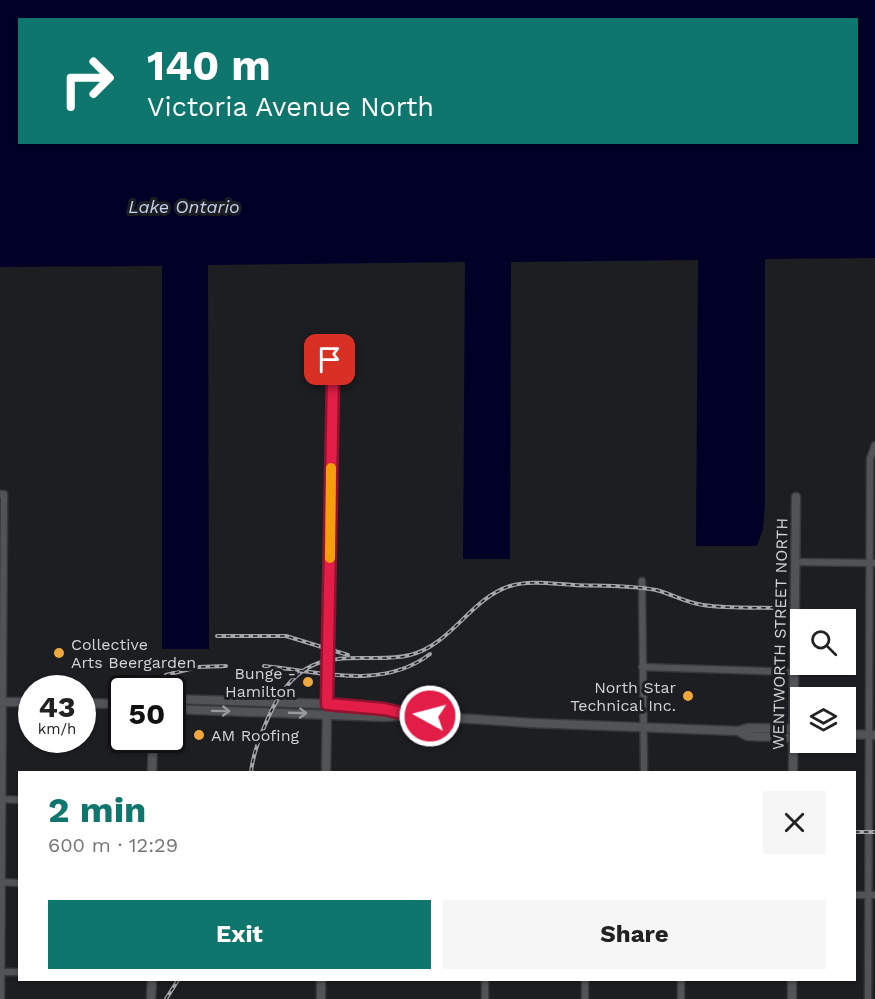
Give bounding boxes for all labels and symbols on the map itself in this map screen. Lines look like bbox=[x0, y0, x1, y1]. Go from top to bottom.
water label: Lake Ontario bbox=[128, 196, 240, 217]
pin bbox=[304, 334, 355, 385]
street label: WENTWORTH STREET NORTH bbox=[768, 518, 792, 750]
place label: Collective Arts Beergarden bbox=[71, 635, 196, 672]
marker: Collective Arts Beergarden bbox=[52, 646, 66, 660]
place label: Bunge - Hamilton bbox=[225, 664, 296, 701]
speed limit sign: 50 bbox=[108, 675, 186, 753]
marker: Bunge - Hamilton bbox=[301, 675, 315, 689]
place label: North Star Technical Inc. bbox=[570, 678, 676, 715]
position arrow bbox=[398, 684, 462, 748]
marker: North Star Technical Inc. bbox=[681, 689, 695, 703]
one-way arrow bbox=[211, 705, 231, 716]
one-way arrow bbox=[288, 708, 308, 719]
place label: AM Roofing bbox=[211, 726, 300, 745]
marker: AM Roofing bbox=[192, 728, 206, 742]

